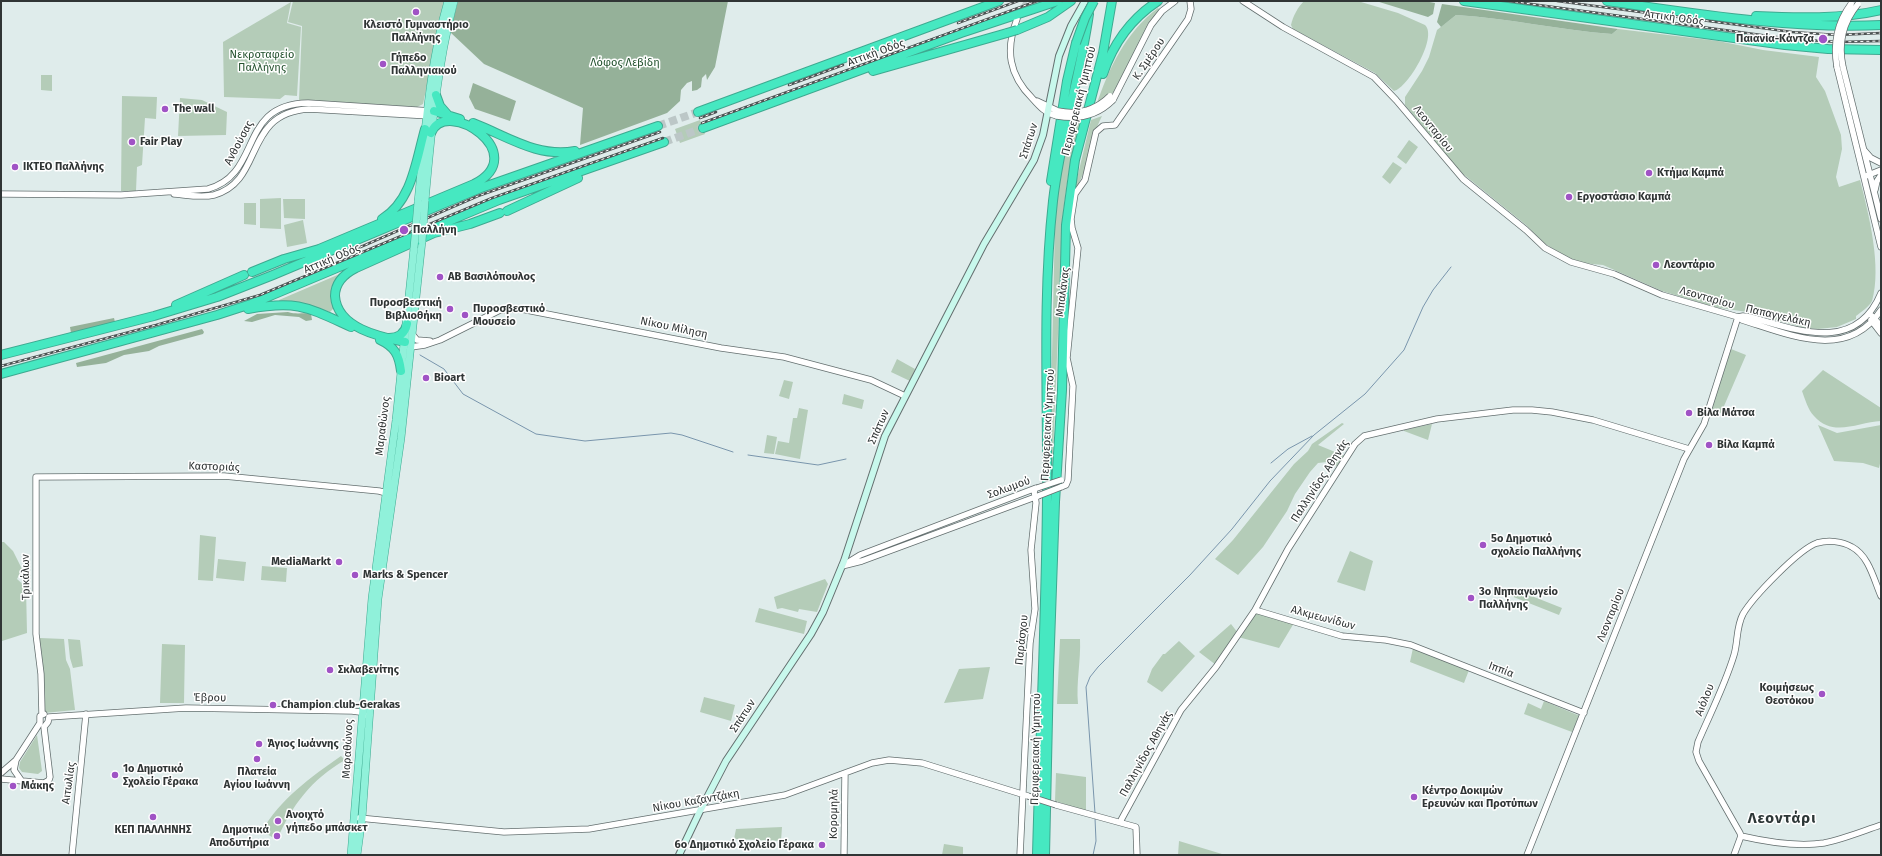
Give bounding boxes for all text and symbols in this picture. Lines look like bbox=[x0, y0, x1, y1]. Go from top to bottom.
marker: Κλειστό Γυμναστήριο Παλλήνης bbox=[411, 7, 421, 17]
street label: Αττική Οδός bbox=[1643, 7, 1705, 29]
place label: Κλειστό Γυμναστήριο Παλλήνης bbox=[363, 18, 469, 44]
place label: Παιανία-Κάντζα bbox=[1736, 32, 1814, 46]
marker: Παιανία-Κάντζα bbox=[1817, 33, 1829, 45]
street label: Κ. Σμέρου bbox=[1130, 35, 1168, 83]
street label: Αττική Οδός bbox=[846, 37, 906, 69]
street label: Περιφερειακή Υμηττού bbox=[1059, 45, 1099, 157]
park label: Νεκροταφείο Παλλήνης bbox=[230, 48, 294, 74]
place label: Γήπεδο Παλληνιακού bbox=[391, 51, 457, 77]
park label: Λόφος Λεβίδη bbox=[590, 56, 660, 70]
marker: Γήπεδο Παλληνιακού bbox=[378, 59, 388, 69]
place label: The wall bbox=[173, 102, 215, 116]
street label: Λεονταρίου bbox=[1410, 103, 1456, 155]
marker: The wall bbox=[160, 104, 170, 114]
street label: Ανθούσας bbox=[222, 118, 256, 168]
street label: Σπάτων bbox=[1017, 122, 1041, 160]
place label: Fair Play bbox=[140, 135, 182, 149]
marker: Fair Play bbox=[127, 137, 137, 147]
place label: ΙΚΤΕΟ Παλλήνης bbox=[23, 160, 104, 174]
marker: ΙΚΤΕΟ Παλλήνης bbox=[10, 162, 20, 172]
place label: Kτήμα Καμπά bbox=[1657, 166, 1724, 180]
marker: Kτήμα Καμπά bbox=[1644, 168, 1654, 178]
place label: Εργοστάσιο Καμπά bbox=[1577, 190, 1671, 204]
marker: Εργοστάσιο Καμπά bbox=[1564, 192, 1574, 202]
place label: Παλλήνη bbox=[413, 223, 457, 237]
marker: Παλλήνη bbox=[398, 224, 410, 236]
street label: Αττική Οδός bbox=[302, 241, 362, 277]
place label: Λεοντάριο bbox=[1664, 258, 1715, 272]
marker: Λεοντάριο bbox=[1651, 260, 1661, 270]
street label: Μπαλάνας bbox=[1053, 266, 1073, 318]
place label: ΑΒ Βασιλόπουλος bbox=[448, 270, 535, 284]
marker: ΑΒ Βασιλόπουλος bbox=[435, 272, 445, 282]
street label: Λεονταρίου bbox=[1678, 284, 1736, 312]
place label: Πυροσβεστική Βιβλιοθήκη bbox=[370, 296, 442, 322]
place label: Πυροσβεστικό Μουσείο bbox=[473, 302, 545, 328]
street label: Παπαγγελάκη bbox=[1744, 302, 1812, 330]
marker: Πυροσβεστική Βιβλιοθήκη bbox=[445, 304, 455, 314]
marker: Πυροσβεστικό Μουσείο bbox=[460, 310, 470, 320]
street label: Νίκου Μίληση bbox=[639, 314, 709, 342]
street label: Περιφερειακή Υμηττού bbox=[1038, 369, 1058, 481]
place label: Bioart bbox=[434, 371, 465, 385]
marker: Bioart bbox=[421, 373, 431, 383]
street label: Μαραθώνος bbox=[373, 396, 393, 456]
place label: Βίλα Μάτσα bbox=[1697, 406, 1755, 420]
street label: Σπάτων bbox=[866, 408, 892, 446]
marker: Βίλα Μάτσα bbox=[1684, 408, 1694, 418]
street label: Παλληνίδος Αθηνάς bbox=[1288, 437, 1352, 525]
place label: Βίλα Καμπά bbox=[1717, 438, 1775, 452]
marker: Βίλα Καμπά bbox=[1704, 440, 1714, 450]
street label: Καστοριάς bbox=[188, 460, 240, 474]
street label: Σολωμού bbox=[986, 474, 1032, 502]
place label: 5o Δημοτικό σχολείο Παλλήνης bbox=[1491, 532, 1581, 558]
marker: 5o Δημοτικό σχολείο Παλλήνης bbox=[1478, 540, 1488, 550]
street label: Τρικάλων bbox=[19, 554, 33, 600]
place label: MediaMarkt bbox=[271, 555, 331, 569]
marker: MediaMarkt bbox=[334, 557, 344, 567]
place label: Marks & Spencer bbox=[363, 568, 448, 582]
marker: Marks & Spencer bbox=[350, 570, 360, 580]
place label: 3ο Νηπιαγωγείο Παλλήνης bbox=[1479, 585, 1558, 611]
street label: Λεονταρίου bbox=[1594, 586, 1628, 644]
marker: 3ο Νηπιαγωγείο Παλλήνης bbox=[1466, 593, 1476, 603]
street label: Αλκμεωνίδων bbox=[1289, 603, 1357, 633]
street label: Παράσχου bbox=[1013, 614, 1031, 666]
street label: Ιππία bbox=[1487, 659, 1515, 681]
place label: Σκλαβενίτης bbox=[338, 663, 399, 677]
marker: Σκλαβενίτης bbox=[325, 665, 335, 675]
place label: Κοιμήσεως Θεοτόκου bbox=[1760, 681, 1814, 707]
street label: Αιόλου bbox=[1693, 682, 1717, 718]
marker: Κοιμήσεως Θεοτόκου bbox=[1817, 689, 1827, 699]
street label: Έβρου bbox=[194, 691, 226, 705]
street label: Περιφερειακή Υμηττού bbox=[1028, 693, 1044, 805]
street label: Σπάτων bbox=[727, 697, 759, 735]
place label: Champion club-Gerakas bbox=[281, 698, 400, 712]
marker: Champion club-Gerakas bbox=[268, 700, 278, 710]
street label: Παλληνίδος Αθηνάς bbox=[1117, 709, 1175, 799]
street label: Μαραθώνος bbox=[340, 719, 356, 779]
place label: Άγιος Ιωάννης bbox=[267, 737, 339, 751]
marker: Άγιος Ιωάννης bbox=[254, 739, 264, 749]
marker: Πλατεία Αγίου Ιωάννη bbox=[252, 754, 262, 764]
street label: Αιτωλίας bbox=[60, 761, 78, 805]
place label: 1ο Δημοτικό Σχολείο Γέρακα bbox=[123, 762, 198, 788]
place label: Πλατεία Αγίου Ιωάννη bbox=[224, 765, 290, 791]
marker: 1ο Δημοτικό Σχολείο Γέρακα bbox=[110, 770, 120, 780]
place label: Μάκης bbox=[21, 779, 54, 793]
marker: Μάκης bbox=[8, 781, 18, 791]
place label: Κέντρο Δοκιμών Ερευνών και Προτύπων bbox=[1422, 784, 1538, 810]
street label: Νίκου Καζαντζάκη bbox=[651, 787, 741, 815]
street label: Κορομηλά bbox=[827, 789, 841, 839]
marker: Κέντρο Δοκιμών Ερευνών και Προτύπων bbox=[1409, 792, 1419, 802]
place label: Ανοιχτό γήπεδο μπάσκετ bbox=[286, 808, 368, 834]
district label: Λεοντάρι bbox=[1748, 810, 1816, 828]
marker: ΚΕΠ ΠΑΛΛΗΝΗΣ bbox=[148, 812, 158, 822]
marker: Ανοιχτό γήπεδο μπάσκετ bbox=[273, 816, 283, 826]
place label: ΚΕΠ ΠΑΛΛΗΝΗΣ bbox=[115, 823, 191, 837]
place label: Δημοτικά Αποδυτήρια bbox=[209, 823, 269, 849]
marker: Δημοτικά Αποδυτήρια bbox=[272, 831, 282, 841]
place label: 6ο Δημοτικό Σχολείο Γέρακα bbox=[675, 838, 814, 852]
marker: 6ο Δημοτικό Σχολείο Γέρακα bbox=[817, 840, 827, 850]

